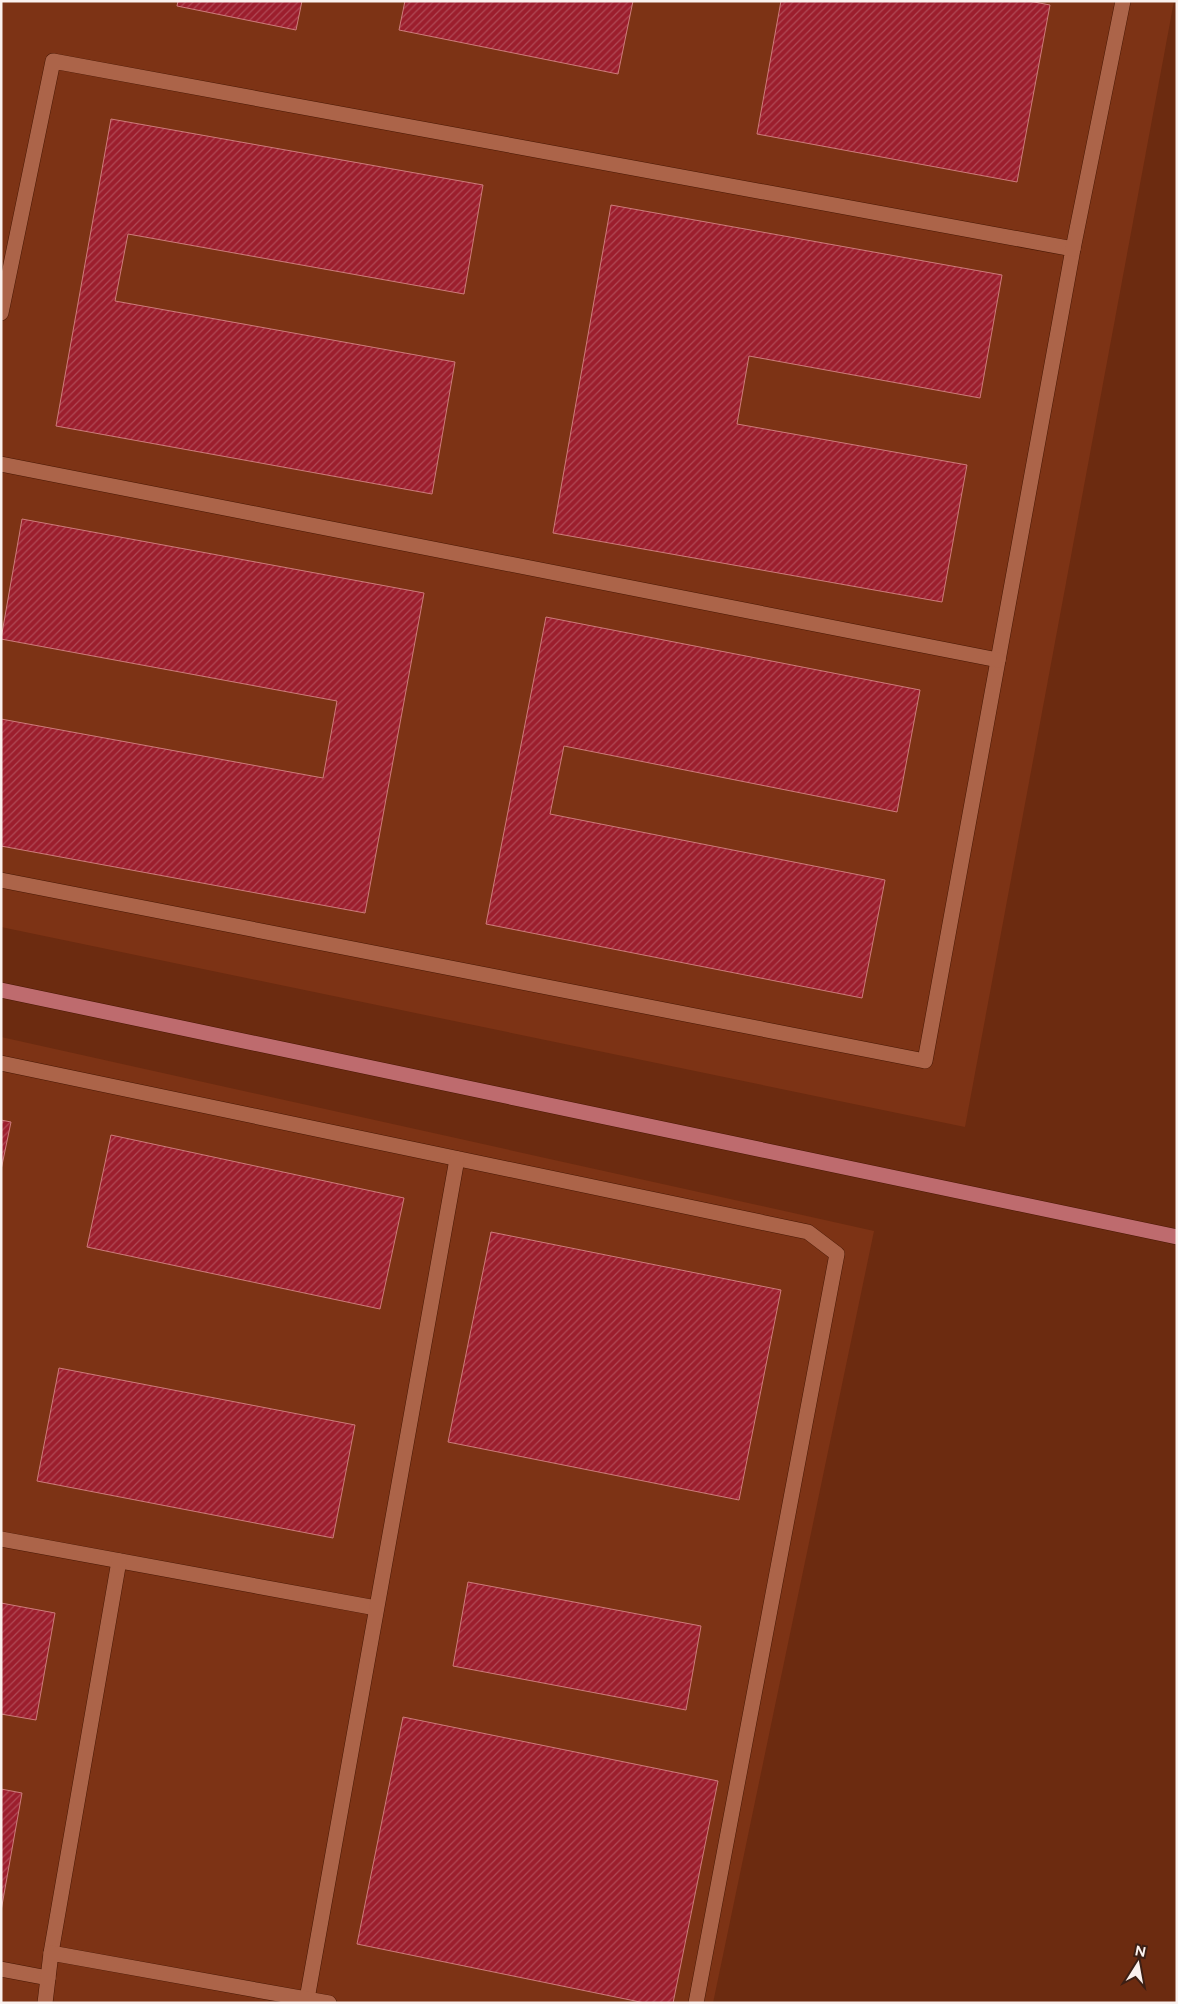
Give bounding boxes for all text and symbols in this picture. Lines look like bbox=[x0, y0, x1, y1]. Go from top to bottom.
north arrow bbox=[1113, 1939, 1163, 1989]
text: N bbox=[1133, 1942, 1147, 1961]

